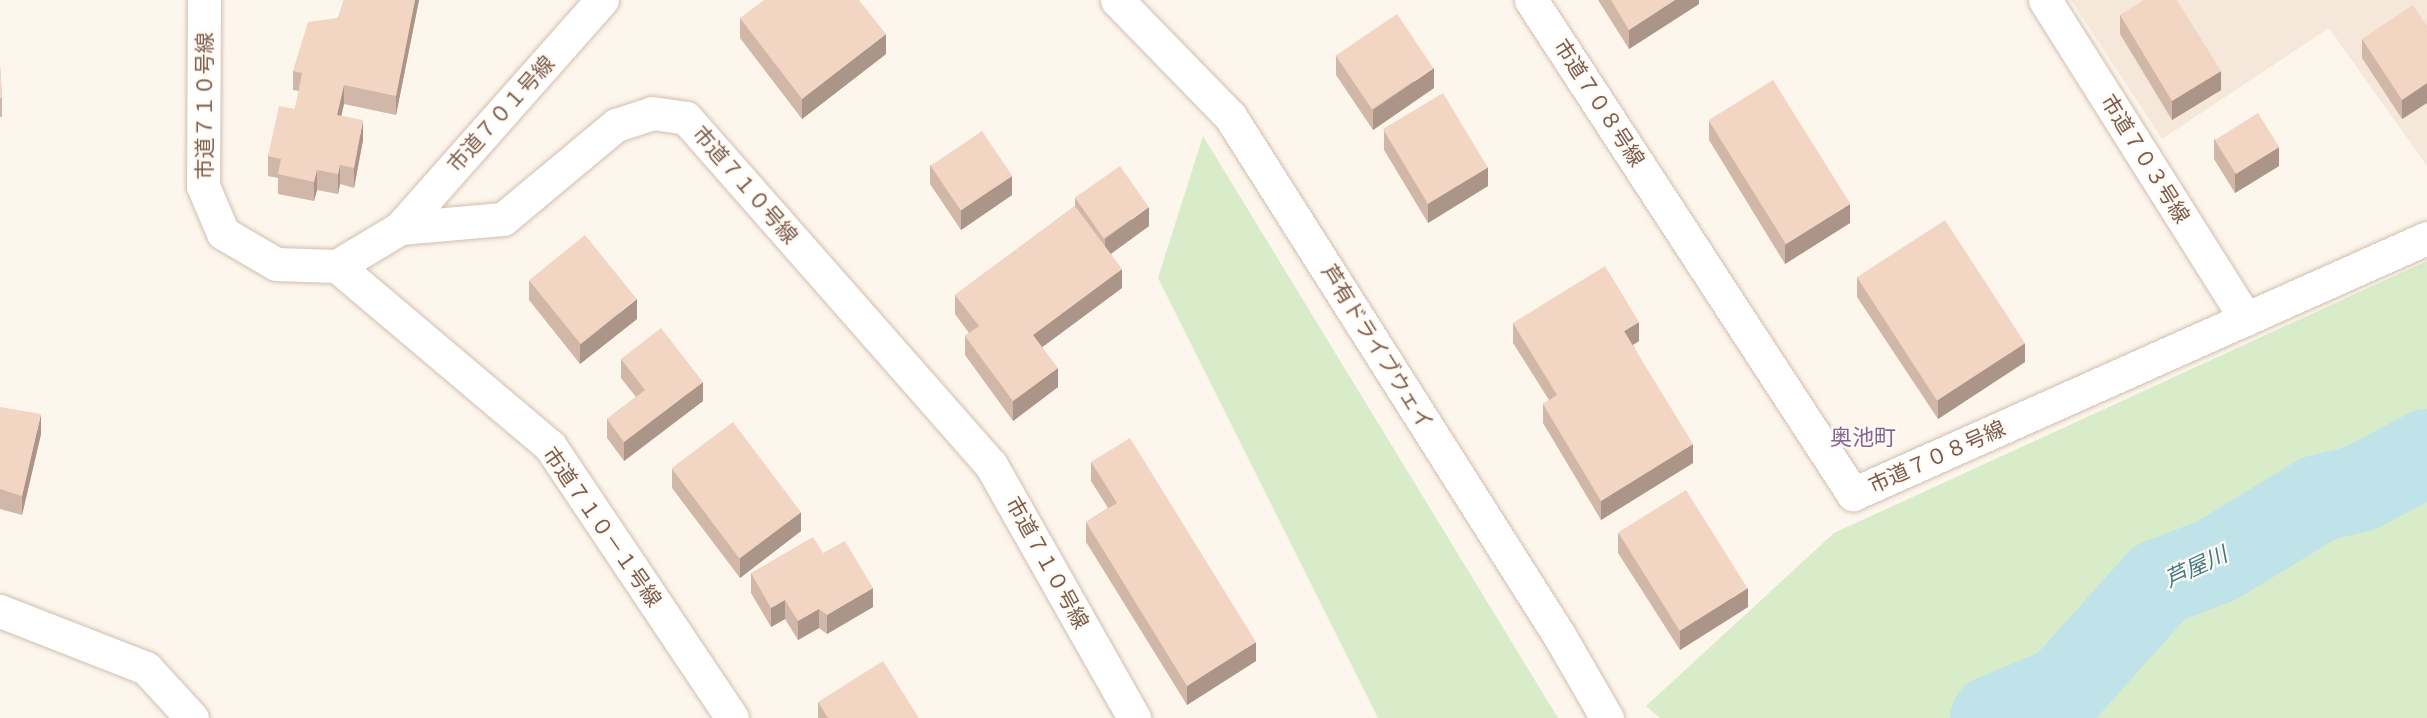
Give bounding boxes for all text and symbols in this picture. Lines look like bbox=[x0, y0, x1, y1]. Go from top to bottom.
street label: 市道７１０号線 bbox=[192, 33, 218, 179]
street label: 市道７０８号線 bbox=[1548, 34, 1650, 172]
street label: 市道７０１号線 bbox=[442, 51, 560, 177]
street label: 市道７０３号線 bbox=[2095, 90, 2195, 228]
street label: 市道７１０号線 bbox=[687, 121, 803, 249]
street label: 芦有ドライブウェイ bbox=[1316, 260, 1438, 434]
street label: 市道７０８号線 bbox=[1865, 416, 2009, 498]
district label: 奥池町 bbox=[1830, 425, 1896, 451]
street label: 市道７１０－１号線 bbox=[537, 442, 667, 612]
street label: 市道７１０号線 bbox=[1000, 493, 1094, 633]
water label: 芦屋川 bbox=[2161, 541, 2231, 593]

